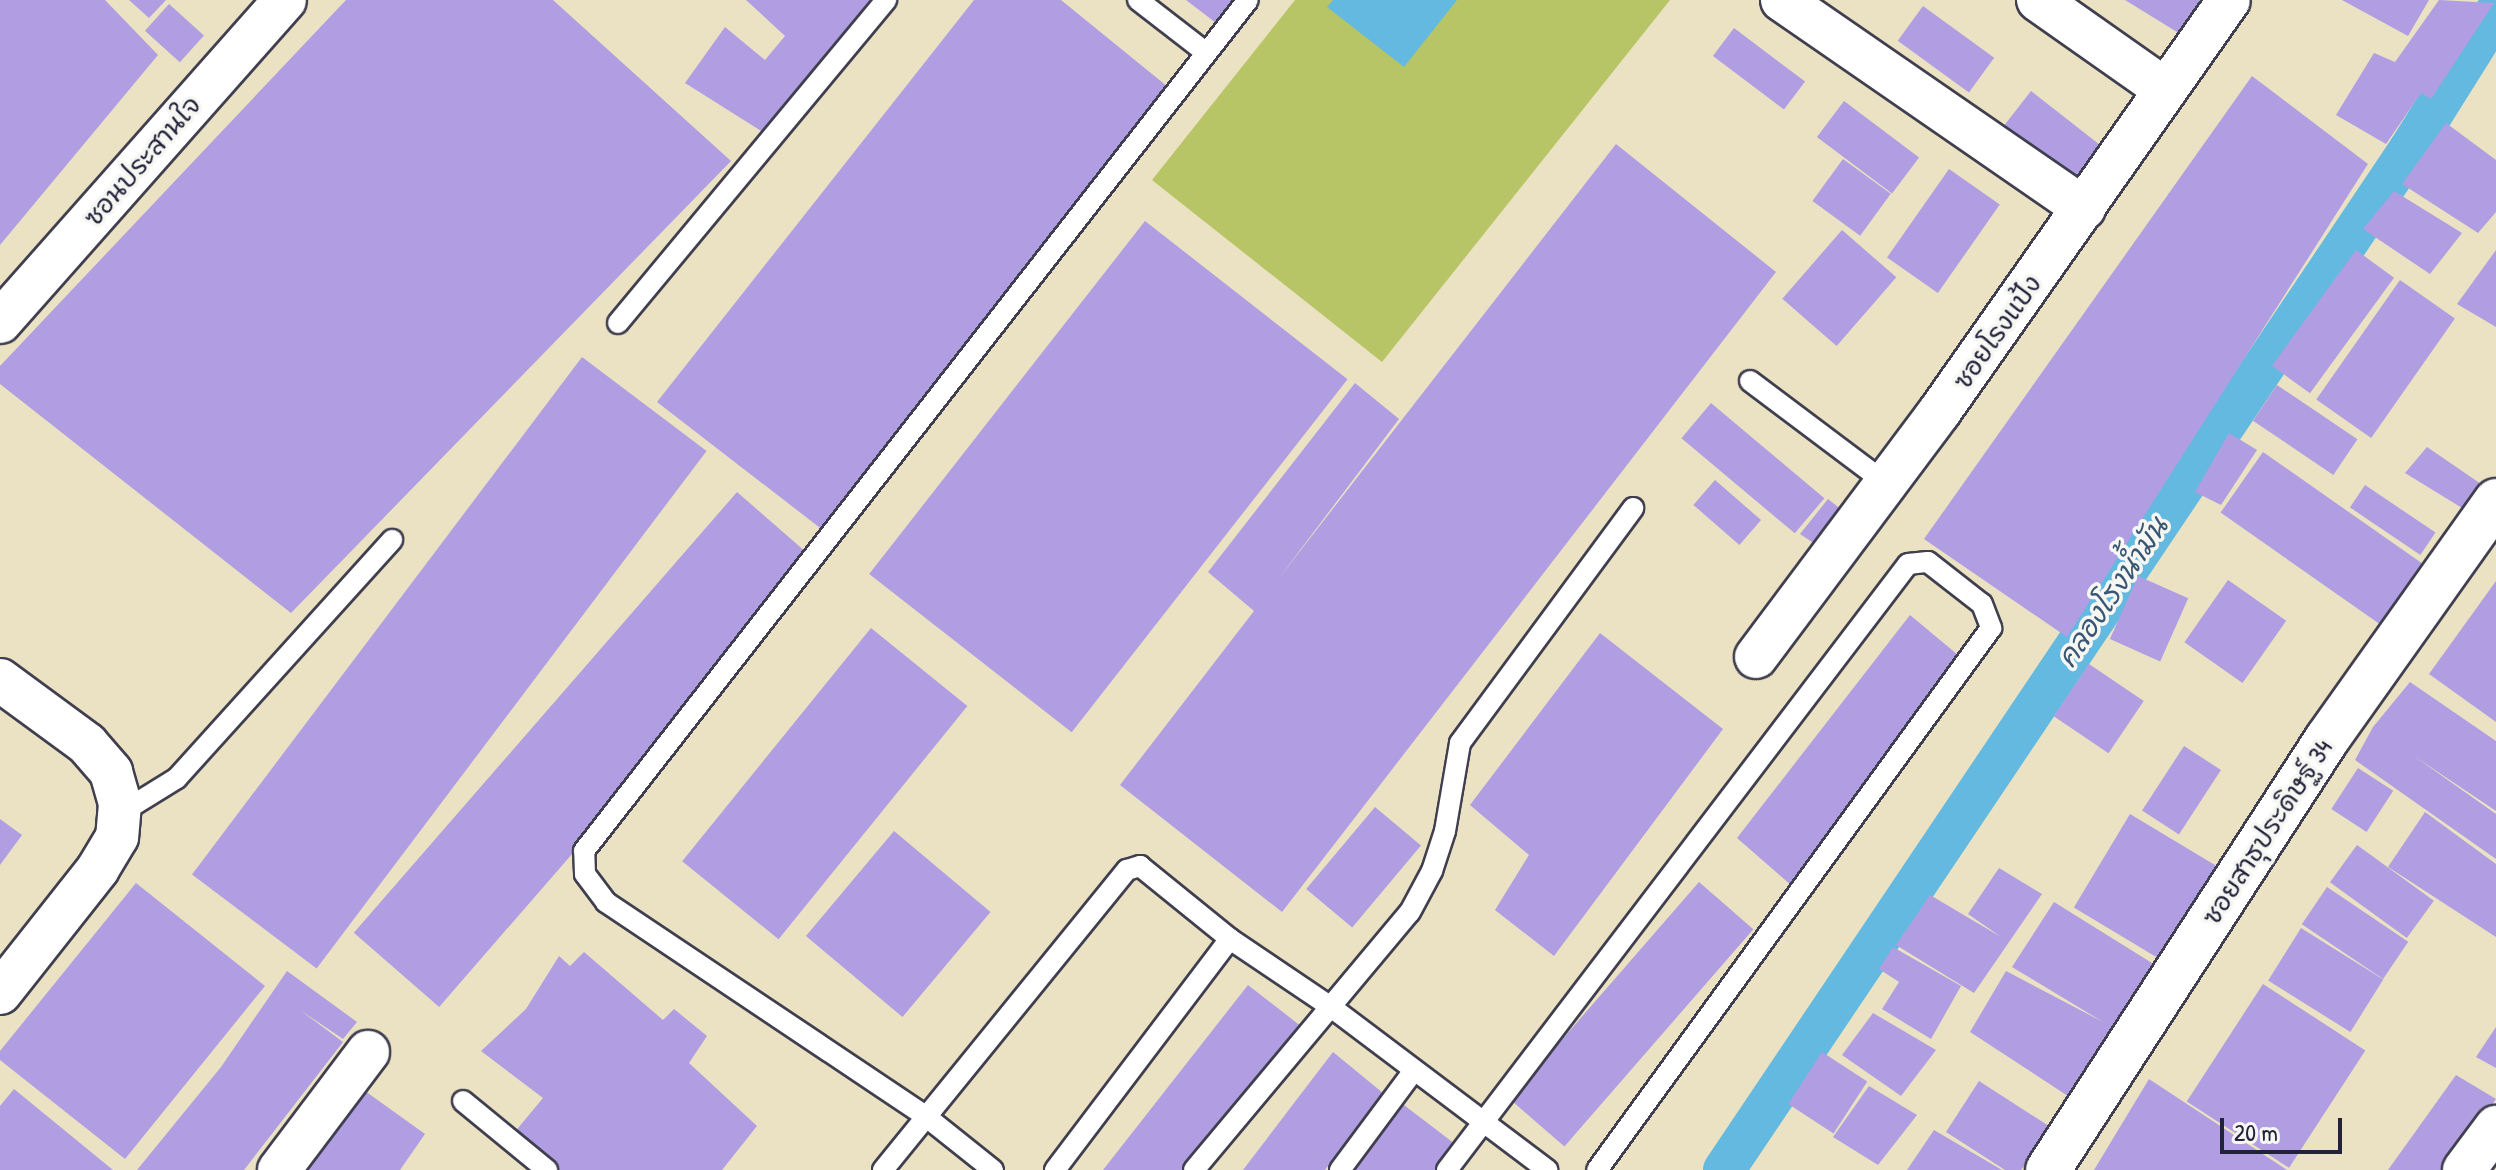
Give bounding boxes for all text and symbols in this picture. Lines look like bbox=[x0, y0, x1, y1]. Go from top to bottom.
street label: ซอนประสานใจ bbox=[77, 90, 207, 232]
street label: ซอยโรงแป้ง bbox=[1946, 269, 2048, 395]
water label: คลองโรงน้ำมัน bbox=[2050, 511, 2174, 673]
street label: ซอยสาธุประดิษฐ์ 34 bbox=[2195, 733, 2339, 931]
scale bar bbox=[2224, 1102, 2346, 1152]
text: 20 m bbox=[2234, 1116, 2278, 1148]

